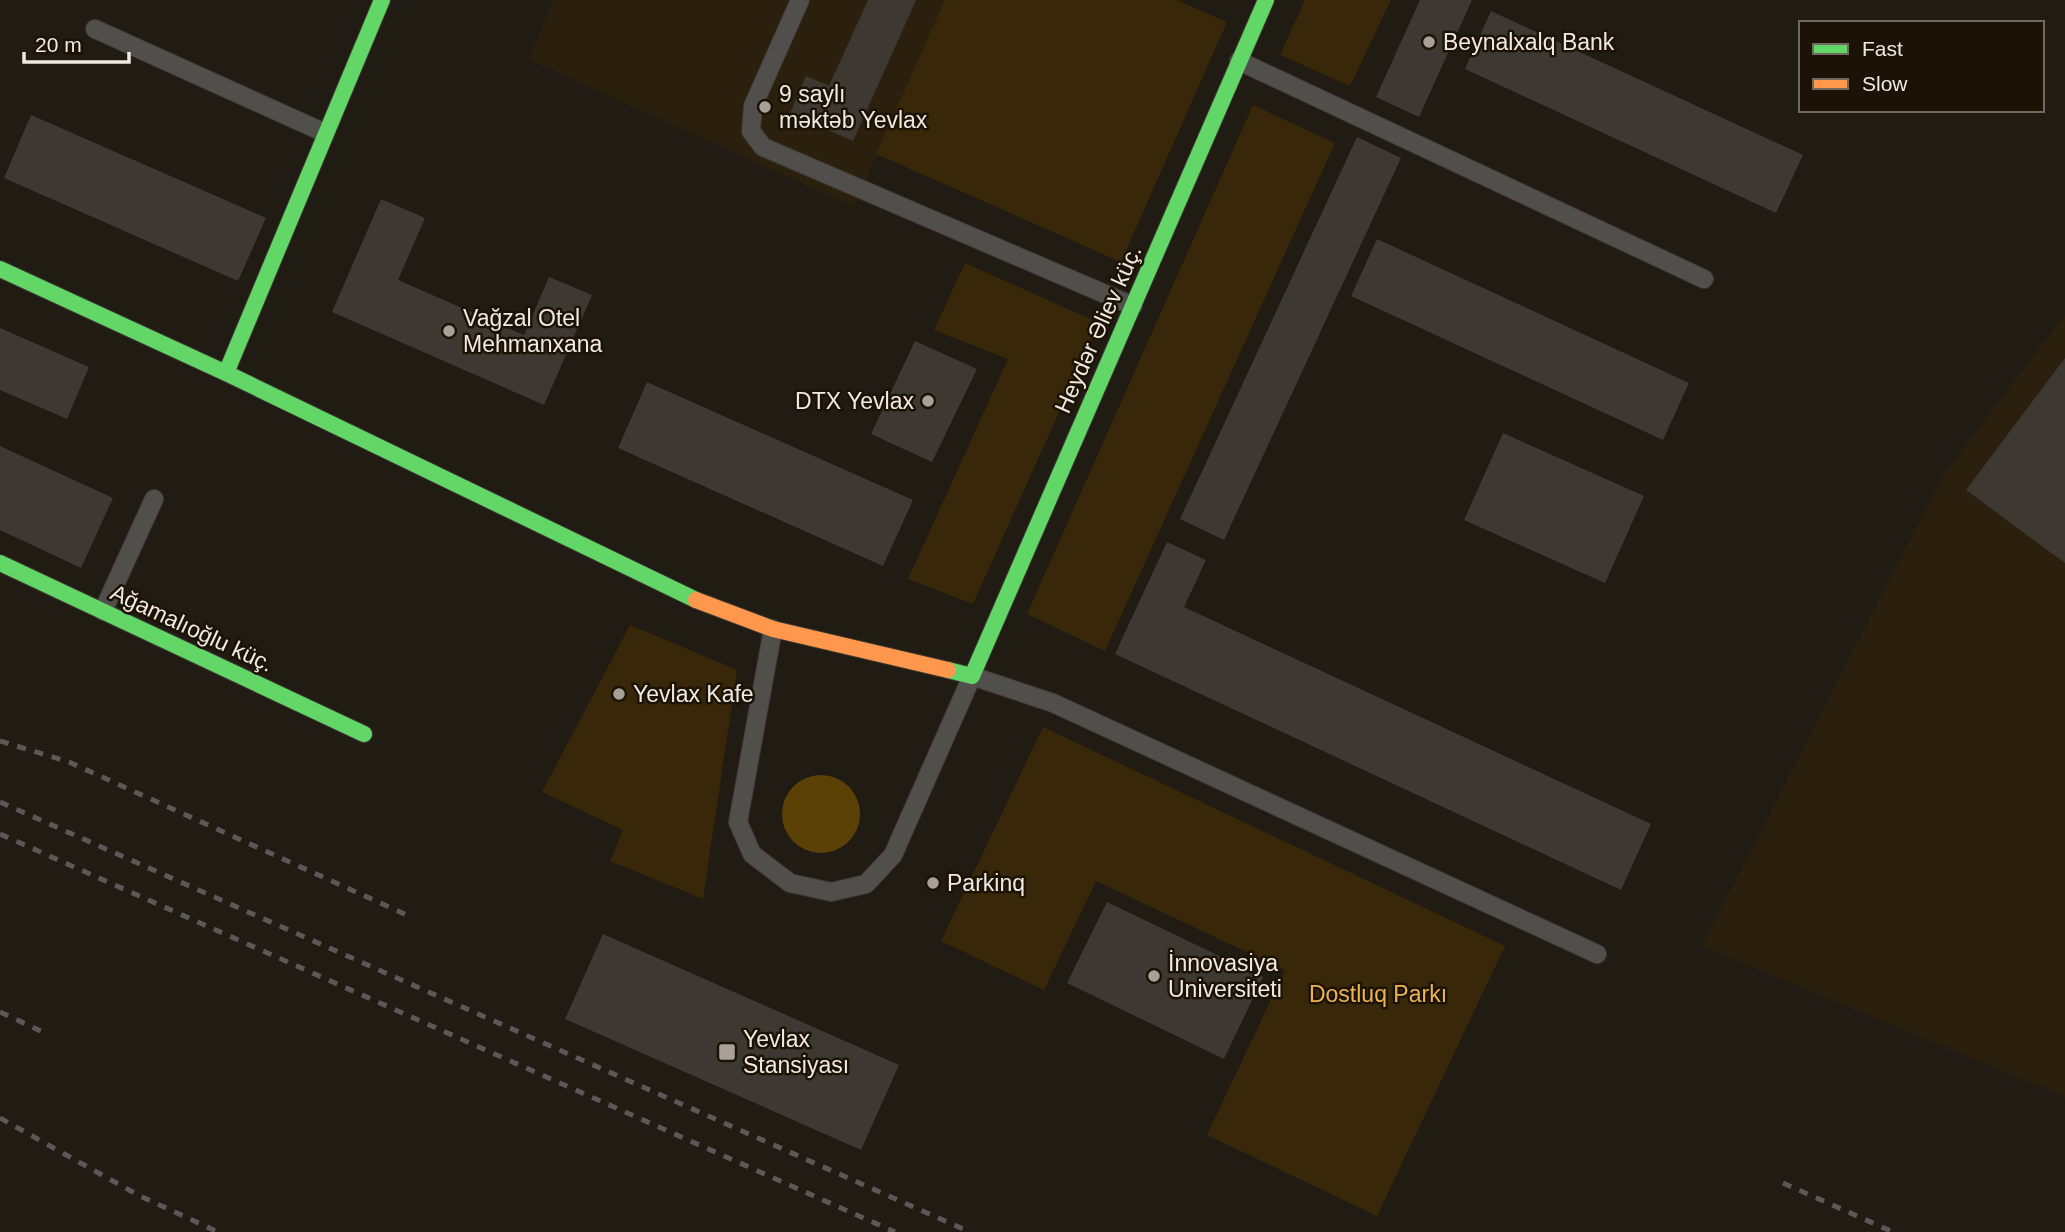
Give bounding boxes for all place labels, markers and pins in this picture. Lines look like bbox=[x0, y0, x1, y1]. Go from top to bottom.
place label: Beynalxalq Bank bbox=[1443, 29, 1615, 55]
marker: Beynalxalq Bank bbox=[1421, 34, 1437, 50]
place label: 9 saylı məktəb Yevlax bbox=[779, 81, 928, 133]
marker: 9 saylı məktəb Yevlax bbox=[757, 99, 773, 115]
place label: Vağzal Otel Mehmanxana bbox=[463, 305, 603, 357]
marker: Vağzal Otel Mehmanxana bbox=[441, 323, 457, 339]
place label: DTX Yevlax bbox=[795, 388, 914, 414]
marker: DTX Yevlax bbox=[920, 393, 936, 409]
place label: Yevlax Kafe bbox=[633, 681, 754, 707]
marker: Yevlax Kafe bbox=[611, 686, 627, 702]
place label: Parkinq bbox=[947, 870, 1025, 896]
marker: Parkinq bbox=[925, 875, 941, 891]
place label: İnnovasiya Universiteti bbox=[1168, 950, 1282, 1002]
marker: İnnovasiya Universiteti bbox=[1146, 968, 1162, 984]
place label: Yevlax Stansiyası bbox=[743, 1026, 849, 1078]
marker: Yevlax Stansiyası bbox=[717, 1042, 737, 1062]

